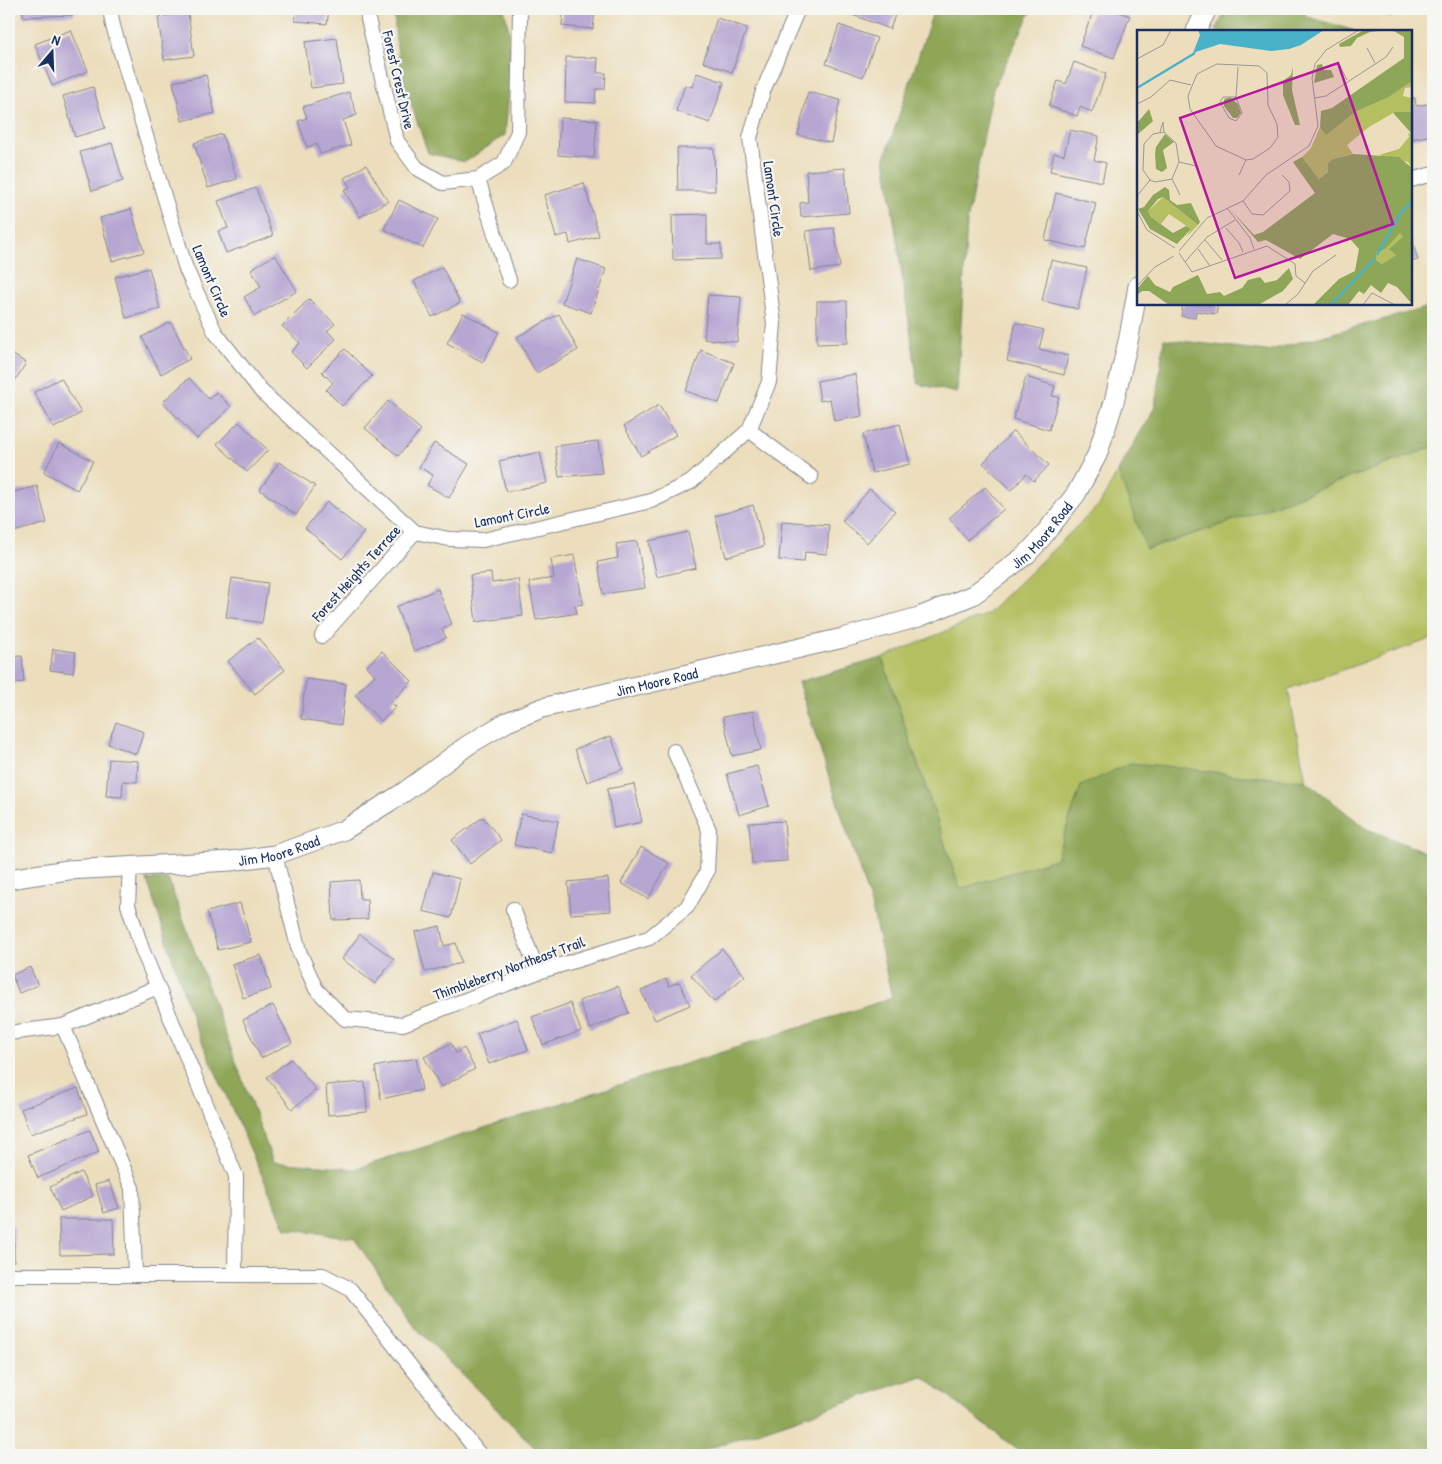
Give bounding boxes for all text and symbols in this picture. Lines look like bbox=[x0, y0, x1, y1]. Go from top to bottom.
north arrow bbox=[28, 28, 78, 78]
street label: Forest Crest Drive bbox=[377, 28, 421, 131]
text: N bbox=[50, 29, 64, 50]
inset map bbox=[1137, 30, 1412, 305]
street label: Lamont Circle bbox=[758, 160, 790, 238]
street label: Lamont Circle bbox=[187, 242, 237, 320]
street label: Lamont Circle bbox=[473, 497, 551, 533]
street label: Jim Moore Road bbox=[1006, 497, 1077, 573]
street label: Forest Heights Terrace bbox=[306, 520, 405, 627]
street label: Jim Moore Road bbox=[614, 662, 700, 701]
street label: Jim Moore Road bbox=[237, 829, 322, 870]
street label: Thimbleberry Northeast Trail bbox=[430, 931, 588, 1005]

